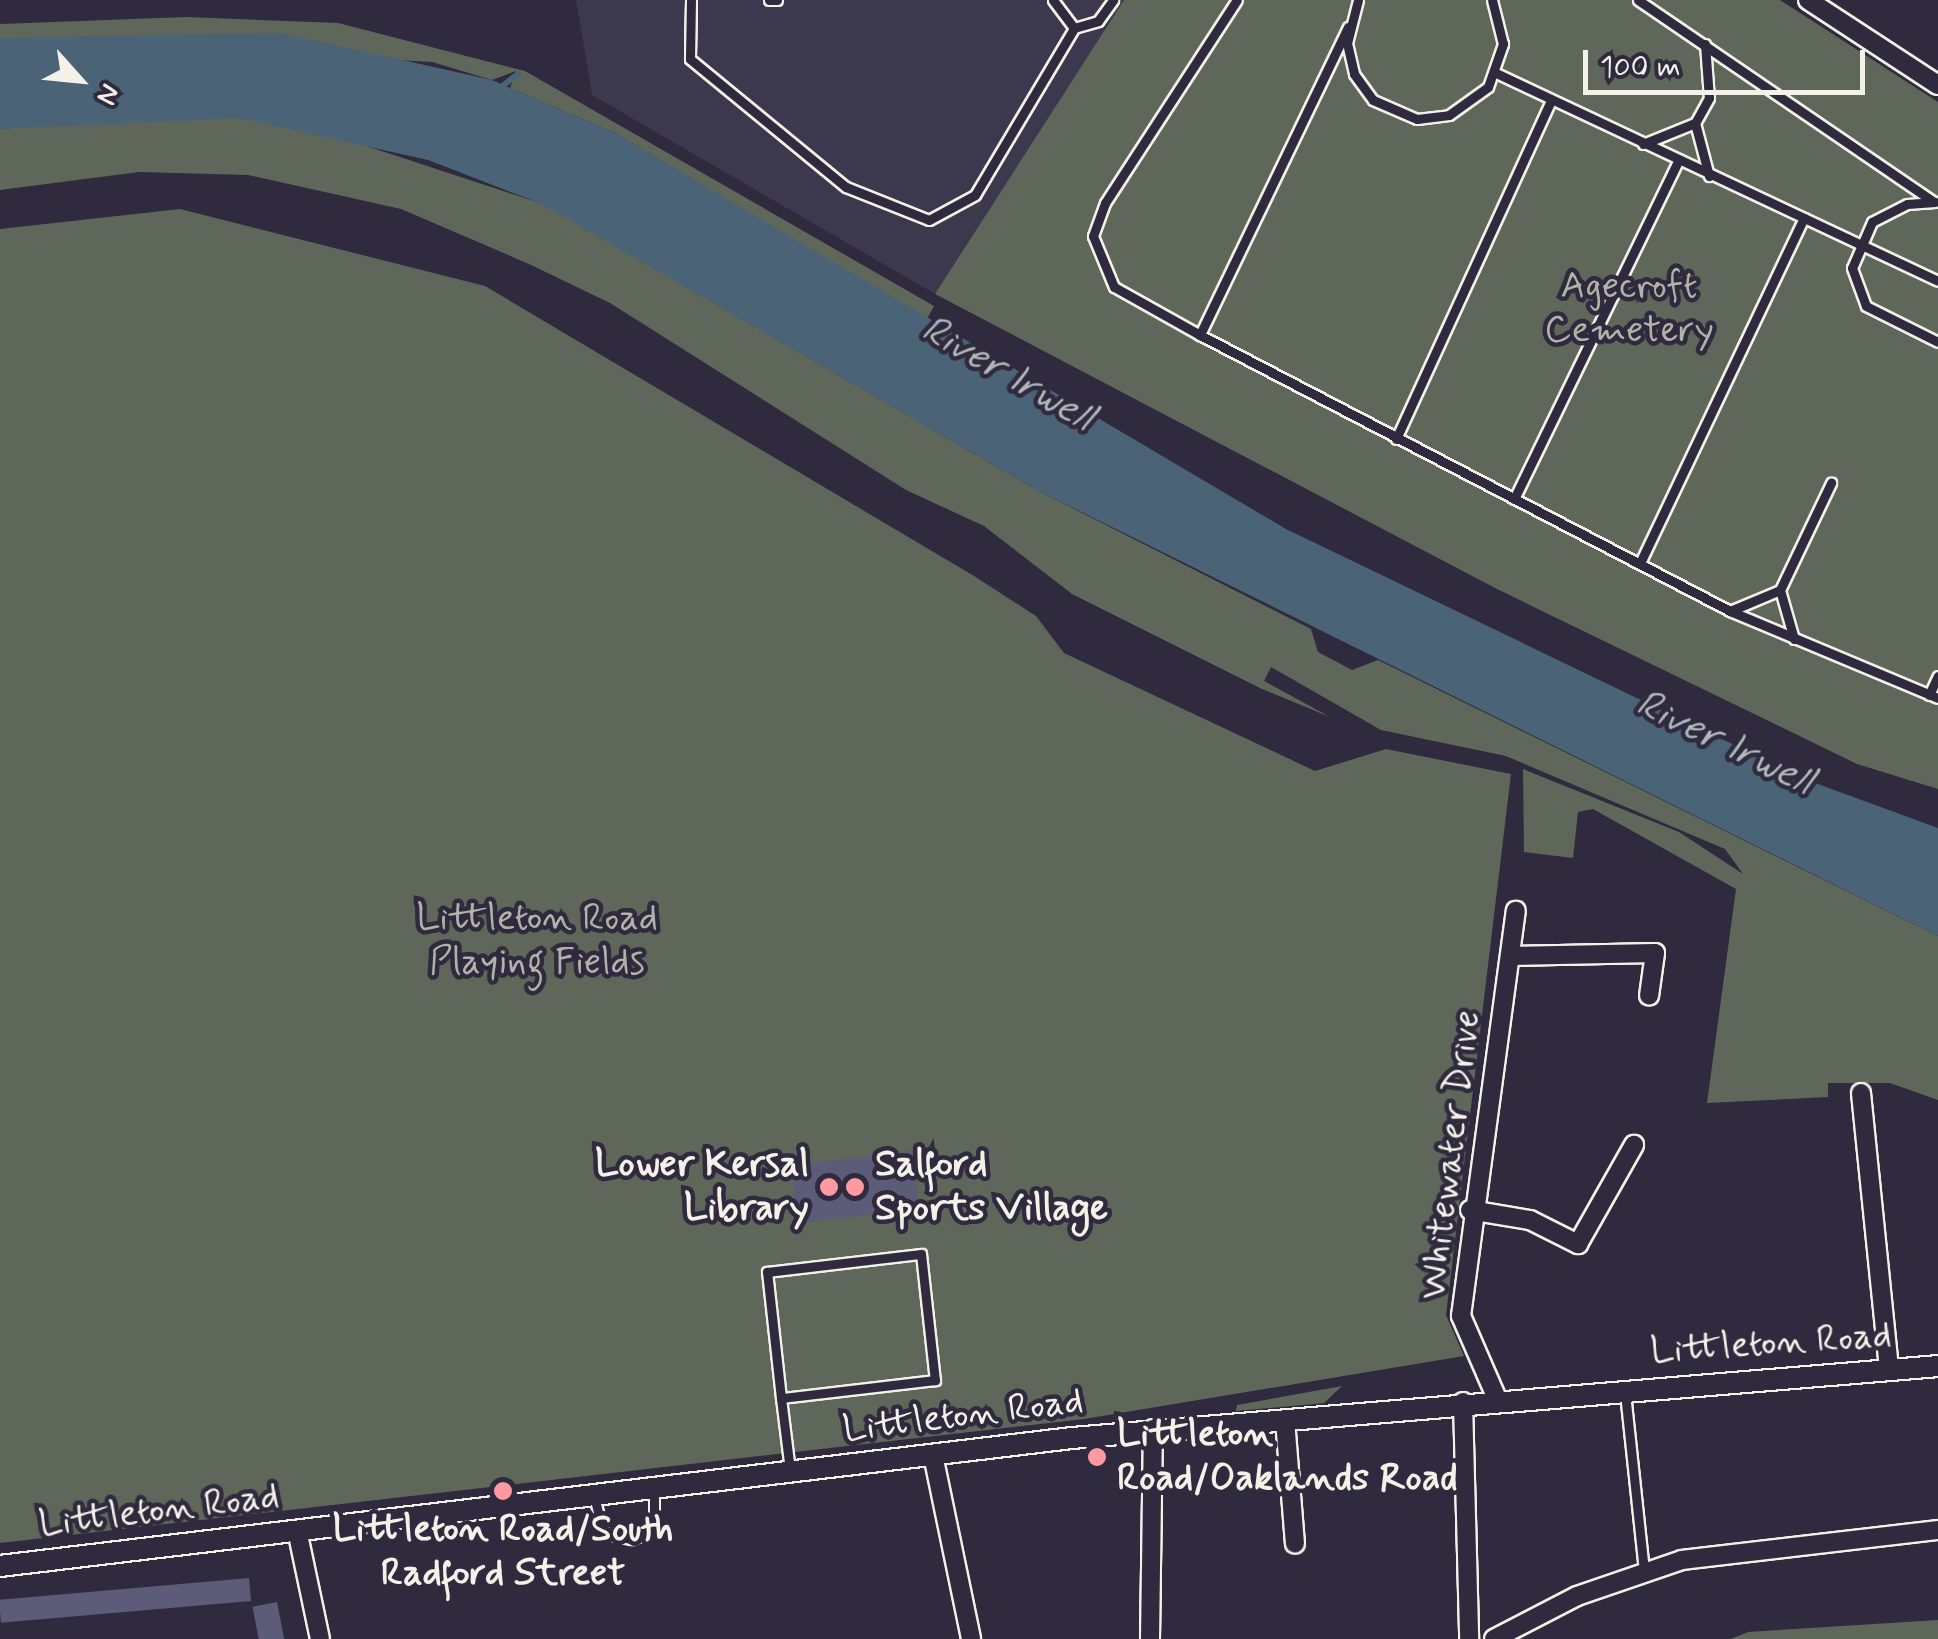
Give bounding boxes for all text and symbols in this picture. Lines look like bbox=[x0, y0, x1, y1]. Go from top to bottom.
north arrow bbox=[30, 30, 130, 130]
scale bar bbox=[1588, 30, 1870, 92]
text: 100 m bbox=[1600, 48, 1681, 87]
text: N bbox=[86, 77, 128, 111]
park label: Agecroft Cemetery bbox=[1544, 264, 1714, 353]
water label: River Irwell bbox=[910, 303, 1106, 445]
water label: River Irwell bbox=[1625, 678, 1825, 808]
park label: Littleton Road Playing Fields bbox=[416, 896, 658, 986]
street label: Whitewater Drive bbox=[1411, 1008, 1491, 1302]
place label: Lower Kersal Library bbox=[595, 1142, 809, 1232]
place label: Salford Sports Village bbox=[875, 1142, 1098, 1232]
marker: Lower Kersal Library bbox=[818, 1176, 840, 1198]
marker: Salford Sports Village bbox=[844, 1176, 866, 1198]
street label: Littleton Road bbox=[1649, 1313, 1893, 1375]
street label: Littleton Road bbox=[840, 1379, 1086, 1453]
place label: Littleton Road/Oaklands Road bbox=[1117, 1412, 1455, 1502]
marker: Littleton Road/Oaklands Road bbox=[1086, 1446, 1108, 1468]
street label: Littleton Road bbox=[36, 1474, 282, 1548]
marker: Littleton Road/South Radford Street bbox=[492, 1480, 514, 1502]
place label: Littleton Road/South Radford Street bbox=[332, 1507, 674, 1596]

